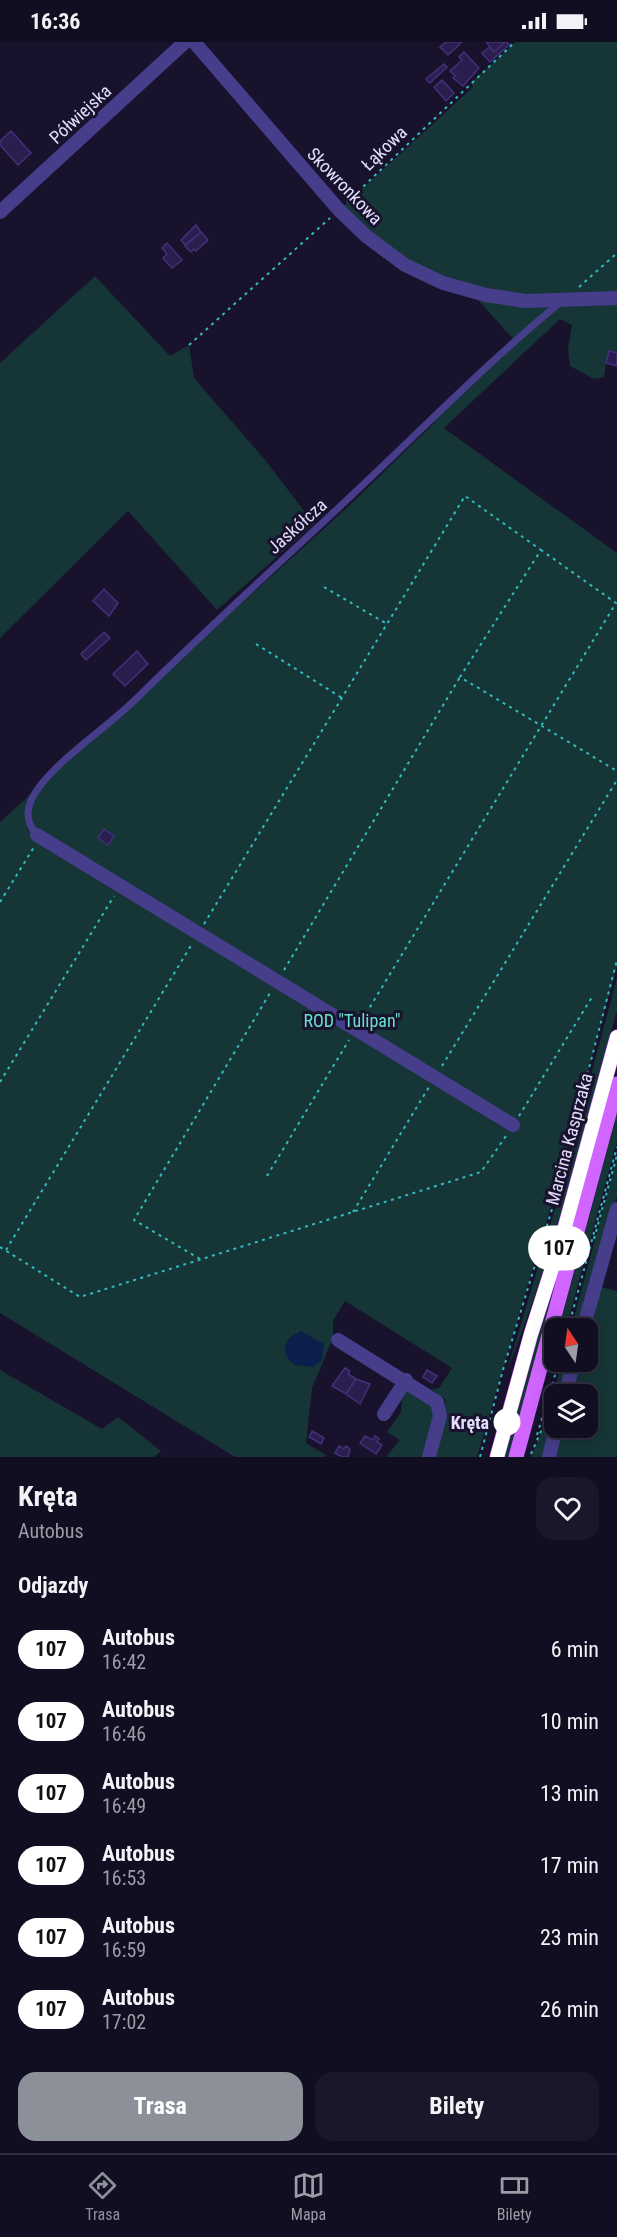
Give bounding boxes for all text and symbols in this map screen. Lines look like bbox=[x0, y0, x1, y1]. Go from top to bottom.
text: 16:36 bbox=[30, 9, 81, 34]
street label: Półwiejska bbox=[45, 80, 115, 148]
street label: Łąkowa bbox=[357, 121, 411, 175]
street label: Skowronkowa bbox=[303, 143, 387, 229]
street label: Jaskółcza bbox=[263, 494, 331, 558]
park label: ROD "Tulipan" bbox=[303, 1010, 401, 1031]
street label: Marcina Kasprzaka bbox=[541, 1071, 597, 1207]
line badge: 107 bbox=[524, 1228, 594, 1268]
text: 107 bbox=[543, 1236, 575, 1260]
north arrow bbox=[544, 1318, 598, 1372]
map controls bbox=[544, 1318, 598, 1438]
button: layers bbox=[544, 1384, 598, 1438]
marker: Kręta bbox=[494, 1409, 520, 1435]
place label: Kręta bbox=[451, 1412, 489, 1433]
button: heart bbox=[536, 1477, 599, 1540]
text: Kręta bbox=[18, 1480, 78, 1513]
text: Autobus bbox=[18, 1519, 84, 1543]
text: Odjazdy bbox=[18, 1573, 88, 1598]
text: Autobus bbox=[102, 1625, 175, 1650]
text: 107 bbox=[35, 1637, 67, 1661]
text: 6 min bbox=[551, 1637, 599, 1662]
text: 16:42 bbox=[102, 1650, 146, 1674]
text: Autobus bbox=[102, 1697, 175, 1722]
text: 107 bbox=[35, 1709, 67, 1733]
text: 10 min bbox=[540, 1709, 599, 1734]
text: 16:46 bbox=[102, 1722, 146, 1746]
text: Autobus bbox=[102, 1769, 175, 1794]
text: 107 bbox=[35, 1781, 67, 1805]
text: 13 min bbox=[540, 1781, 599, 1806]
text: 16:49 bbox=[102, 1794, 146, 1818]
text: Autobus bbox=[102, 1841, 175, 1866]
text: 107 bbox=[35, 1853, 67, 1877]
text: 17 min bbox=[540, 1853, 599, 1878]
text: 16:53 bbox=[102, 1866, 146, 1890]
text: Autobus bbox=[102, 1913, 175, 1938]
text: 107 bbox=[35, 1925, 67, 1949]
text: 23 min bbox=[540, 1925, 599, 1950]
text: 16:59 bbox=[102, 1938, 146, 1962]
text: Autobus bbox=[102, 1985, 175, 2010]
text: 107 bbox=[35, 1997, 67, 2021]
text: 26 min bbox=[540, 1997, 599, 2022]
text: 17:02 bbox=[102, 2010, 146, 2034]
button: Trasa bbox=[18, 2072, 303, 2141]
button: Bilety bbox=[315, 2072, 599, 2141]
tab: Trasa bbox=[85, 2169, 120, 2224]
tab: Mapa bbox=[291, 2169, 326, 2224]
tab: Bilety bbox=[497, 2169, 532, 2224]

